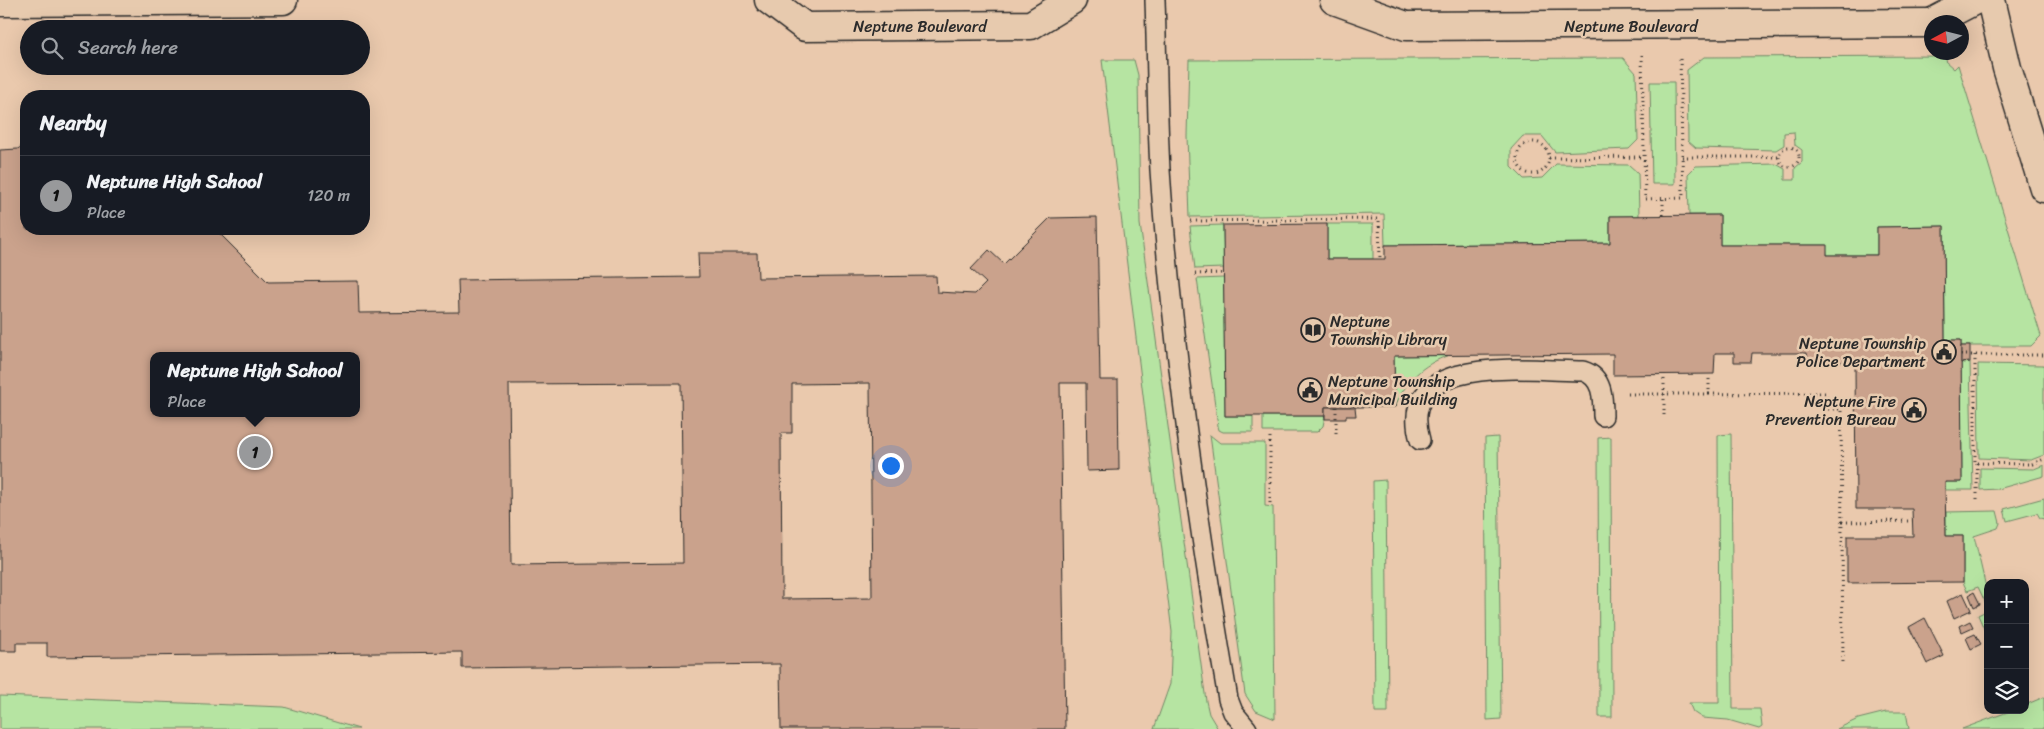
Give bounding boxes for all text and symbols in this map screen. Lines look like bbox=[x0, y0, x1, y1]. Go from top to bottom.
street label: Neptune Boulevard bbox=[853, 12, 988, 41]
street label: Neptune Boulevard bbox=[1564, 12, 1699, 41]
north arrow bbox=[1924, 15, 1969, 60]
search box bbox=[20, 20, 370, 75]
text: Search here bbox=[78, 31, 178, 64]
icon: search bbox=[38, 34, 66, 62]
text: Nearby bbox=[40, 104, 106, 142]
text: Neptune High School bbox=[87, 165, 262, 198]
text: 1 bbox=[53, 181, 59, 210]
text: 120 m bbox=[307, 181, 350, 210]
text: Place bbox=[87, 198, 126, 227]
place label: Neptune Township Library bbox=[1330, 307, 1448, 354]
library icon: Neptune Township Library bbox=[1300, 317, 1326, 343]
place label: Neptune Township Police Department bbox=[1796, 329, 1927, 376]
public building icon: Neptune Township Police Department bbox=[1931, 339, 1957, 365]
popup bbox=[150, 352, 360, 417]
text: Neptune High School bbox=[167, 354, 343, 387]
place label: Neptune Township Municipal Building bbox=[1328, 367, 1457, 414]
public building icon: Neptune Township Municipal Building bbox=[1297, 377, 1323, 403]
text: Place bbox=[167, 387, 206, 416]
place label: Neptune Fire Prevention Bureau bbox=[1765, 387, 1896, 434]
public building icon: Neptune Fire Prevention Bureau bbox=[1901, 397, 1927, 423]
pin: 1 bbox=[239, 433, 271, 471]
your location bbox=[878, 453, 904, 479]
map controls bbox=[1984, 579, 2029, 714]
button: + bbox=[1984, 579, 2029, 624]
button: − bbox=[1984, 624, 2029, 669]
button: layers bbox=[1984, 669, 2029, 714]

